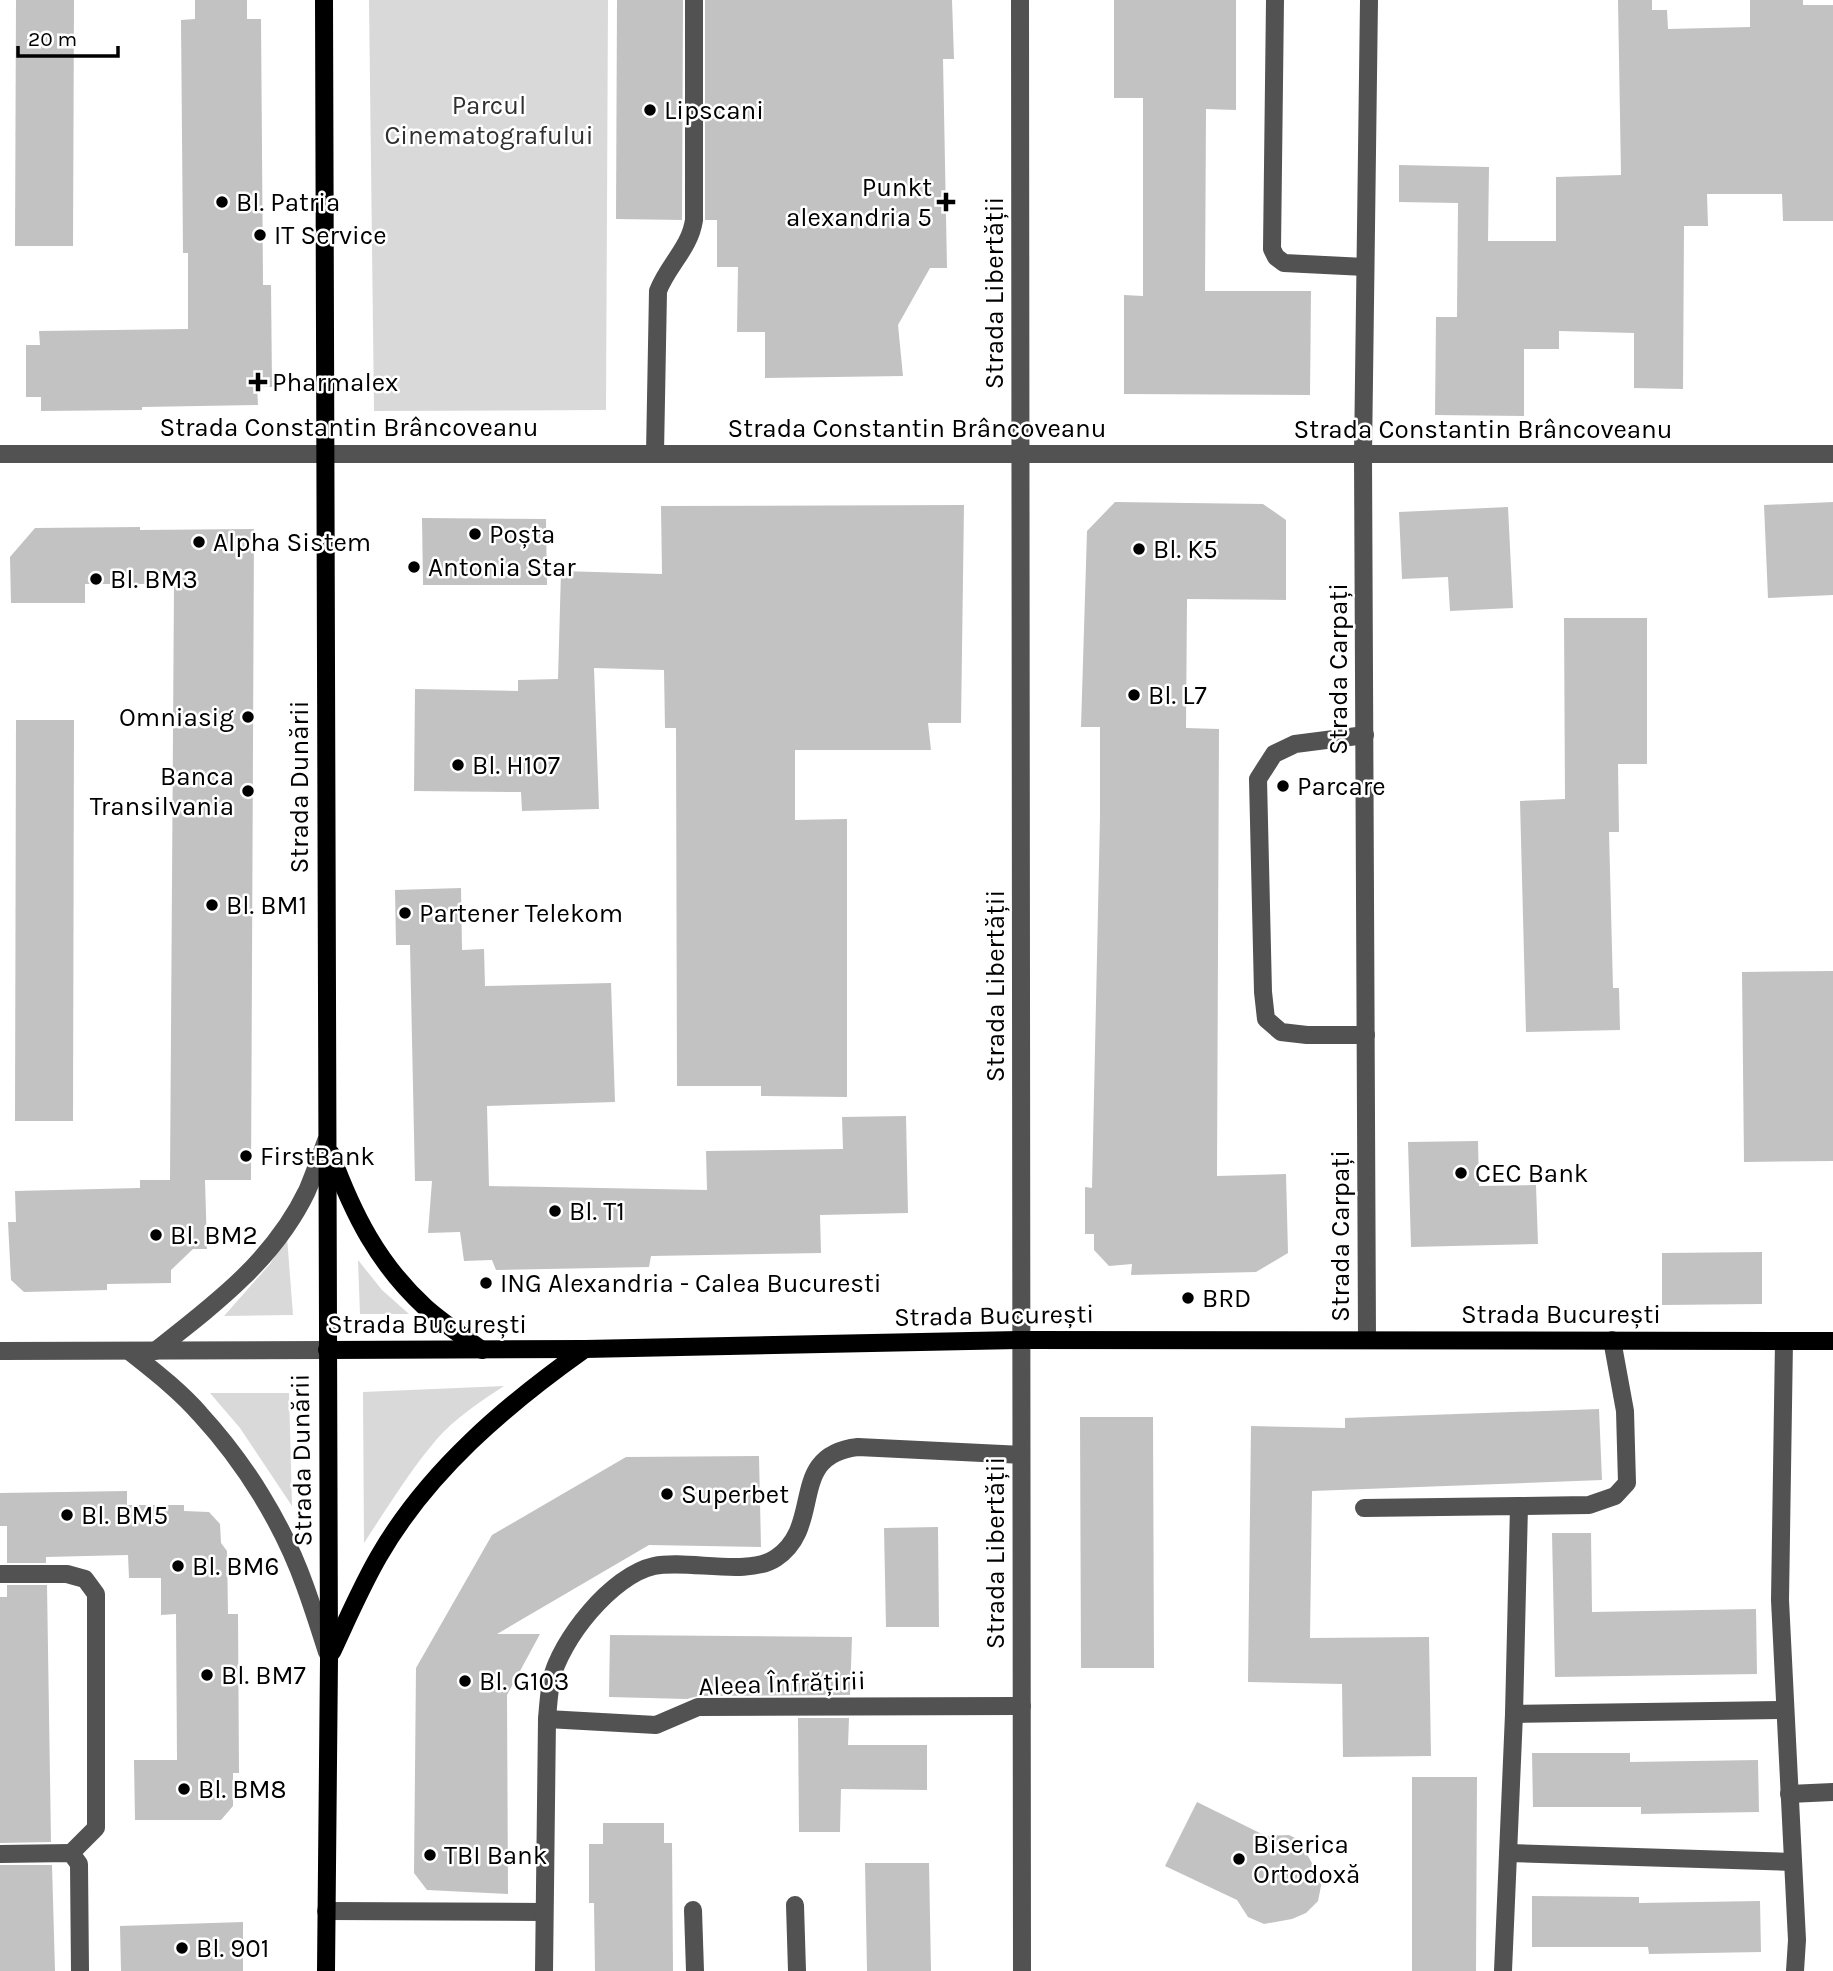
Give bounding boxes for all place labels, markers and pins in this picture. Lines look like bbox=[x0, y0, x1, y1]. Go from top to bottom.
place label: Lipscani bbox=[664, 95, 764, 126]
marker: Lipscani bbox=[642, 102, 658, 118]
place label: Punkt alexandria 5 bbox=[786, 172, 932, 233]
place label: Bl. Patria bbox=[236, 187, 340, 218]
marker: Bl. Patria bbox=[214, 194, 230, 210]
marker: Punkt alexandria 5 bbox=[938, 194, 954, 210]
place label: IT Service bbox=[274, 220, 387, 251]
marker: IT Service bbox=[252, 227, 268, 243]
place label: Pharmalex bbox=[272, 367, 398, 398]
marker: Pharmalex bbox=[250, 374, 266, 390]
place label: Poșta bbox=[489, 519, 555, 550]
marker: Poșta bbox=[467, 526, 483, 542]
place label: Alpha Sistem bbox=[213, 527, 371, 558]
marker: Alpha Sistem bbox=[191, 534, 207, 550]
place label: Bl. K5 bbox=[1153, 534, 1218, 565]
marker: Bl. K5 bbox=[1131, 541, 1147, 557]
place label: Antonia Star bbox=[428, 552, 576, 583]
marker: Antonia Star bbox=[406, 559, 422, 575]
place label: Bl. BM3 bbox=[110, 564, 198, 595]
marker: Bl. BM3 bbox=[88, 571, 104, 587]
place label: Bl. L7 bbox=[1148, 680, 1207, 711]
marker: Bl. L7 bbox=[1126, 687, 1142, 703]
place label: Omniasig bbox=[119, 702, 234, 733]
marker: Omniasig bbox=[240, 709, 256, 725]
place label: Bl. H107 bbox=[472, 750, 560, 781]
marker: Bl. H107 bbox=[450, 757, 466, 773]
place label: Banca Transilvania bbox=[90, 761, 234, 822]
place label: Parcare bbox=[1297, 771, 1386, 802]
marker: Parcare bbox=[1275, 778, 1291, 794]
marker: Banca Transilvania bbox=[240, 783, 256, 799]
place label: Bl. BM1 bbox=[226, 890, 307, 921]
marker: Bl. BM1 bbox=[204, 897, 220, 913]
place label: Partener Telekom bbox=[419, 898, 623, 929]
marker: Partener Telekom bbox=[397, 905, 413, 921]
place label: FirstBank bbox=[260, 1141, 375, 1172]
marker: FirstBank bbox=[238, 1148, 254, 1164]
place label: CEC Bank bbox=[1475, 1158, 1588, 1189]
marker: CEC Bank bbox=[1453, 1165, 1469, 1181]
place label: Bl. T1 bbox=[569, 1196, 625, 1227]
marker: Bl. T1 bbox=[547, 1203, 563, 1219]
place label: Bl. BM2 bbox=[170, 1220, 258, 1251]
marker: Bl. BM2 bbox=[148, 1227, 164, 1243]
place label: ING Alexandria - Calea Bucuresti bbox=[500, 1268, 882, 1299]
marker: ING Alexandria - Calea Bucuresti bbox=[478, 1275, 494, 1291]
place label: BRD bbox=[1202, 1283, 1251, 1314]
marker: BRD bbox=[1180, 1290, 1196, 1306]
place label: Superbet bbox=[681, 1479, 789, 1510]
marker: Superbet bbox=[659, 1486, 675, 1502]
place label: Bl. BM5 bbox=[81, 1500, 168, 1531]
marker: Bl. BM5 bbox=[59, 1507, 75, 1523]
place label: Bl. BM6 bbox=[192, 1551, 279, 1582]
marker: Bl. BM6 bbox=[170, 1558, 186, 1574]
place label: Bl. BM7 bbox=[221, 1660, 306, 1691]
place label: Bl. G103 bbox=[479, 1666, 569, 1697]
marker: Bl. BM7 bbox=[199, 1667, 215, 1683]
marker: Bl. G103 bbox=[457, 1673, 473, 1689]
place label: Bl. BM8 bbox=[198, 1774, 286, 1805]
marker: Bl. BM8 bbox=[176, 1781, 192, 1797]
place label: Biserica Ortodoxă bbox=[1253, 1829, 1360, 1890]
place label: TBI Bank bbox=[444, 1840, 547, 1871]
marker: TBI Bank bbox=[422, 1847, 438, 1863]
marker: Biserica Ortodoxă bbox=[1231, 1851, 1247, 1867]
place label: Bl. 901 bbox=[196, 1933, 269, 1964]
marker: Bl. 901 bbox=[174, 1940, 190, 1956]

